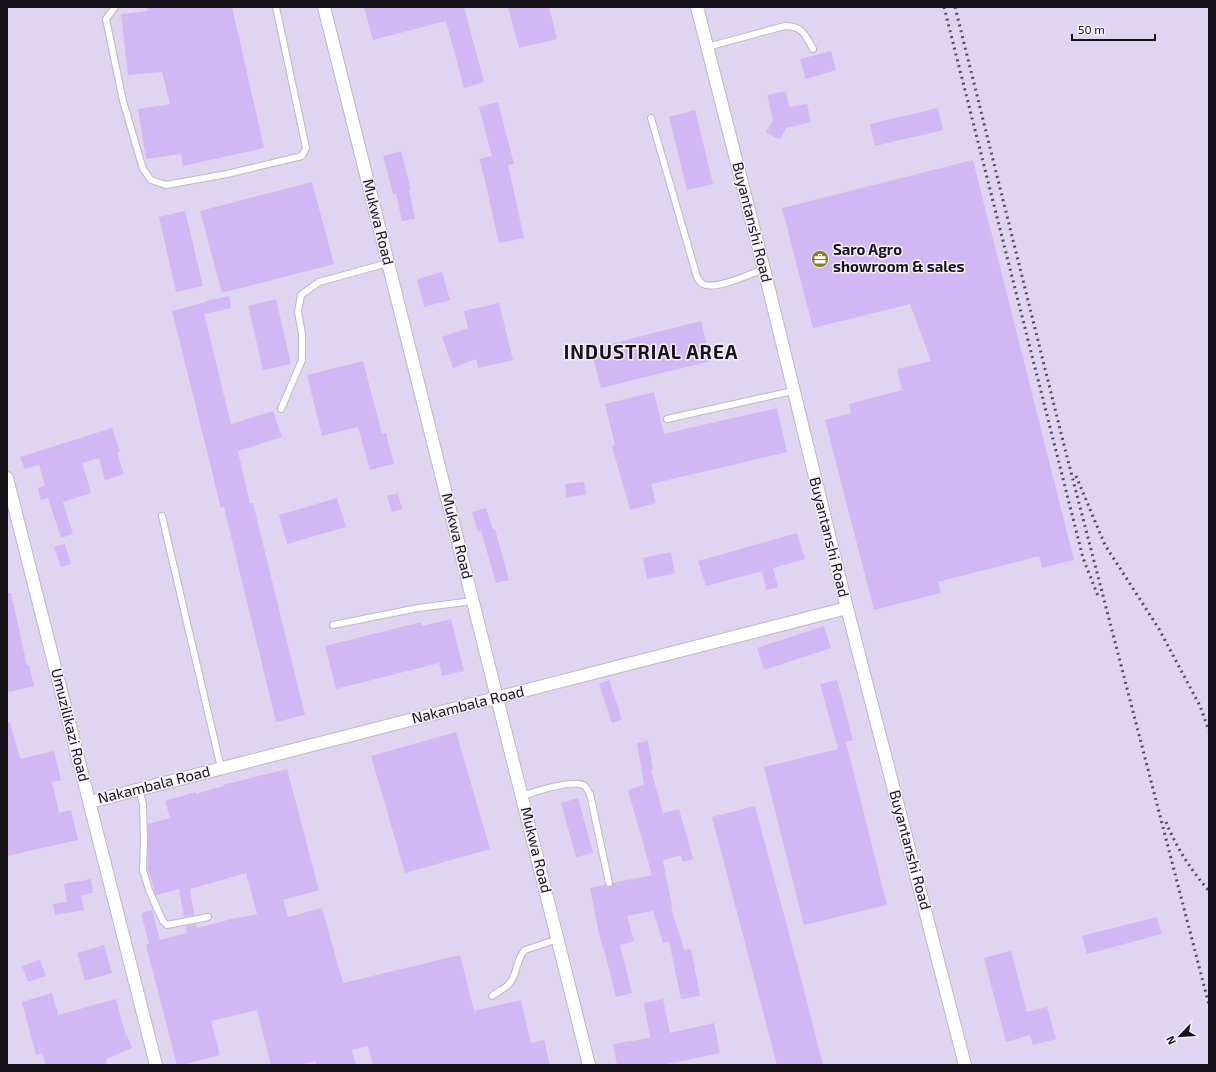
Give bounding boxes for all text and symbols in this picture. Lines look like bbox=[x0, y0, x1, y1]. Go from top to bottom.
scale bar bbox=[1072, 16, 1155, 42]
text: 50 m bbox=[1078, 22, 1105, 36]
street label: Buyantanshi Road bbox=[729, 160, 777, 284]
street label: Mukwa Road bbox=[360, 177, 398, 267]
place label: Saro Agro showroom & sales bbox=[833, 240, 965, 275]
office icon: Saro Agro showroom & sales bbox=[810, 249, 830, 269]
district label: INDUSTRIAL AREA bbox=[564, 340, 738, 363]
street label: Buyantanshi Road bbox=[806, 475, 854, 599]
street label: Mukwa Road bbox=[439, 491, 477, 581]
street label: Umuzilikazi Road bbox=[48, 666, 94, 783]
street label: Nakambala Road bbox=[410, 681, 526, 727]
street label: Nakambala Road bbox=[96, 761, 212, 807]
street label: Buyantanshi Road bbox=[886, 788, 936, 912]
street label: Mukwa Road bbox=[518, 805, 556, 895]
north arrow bbox=[1160, 1016, 1200, 1056]
text: N bbox=[1163, 1034, 1178, 1047]

